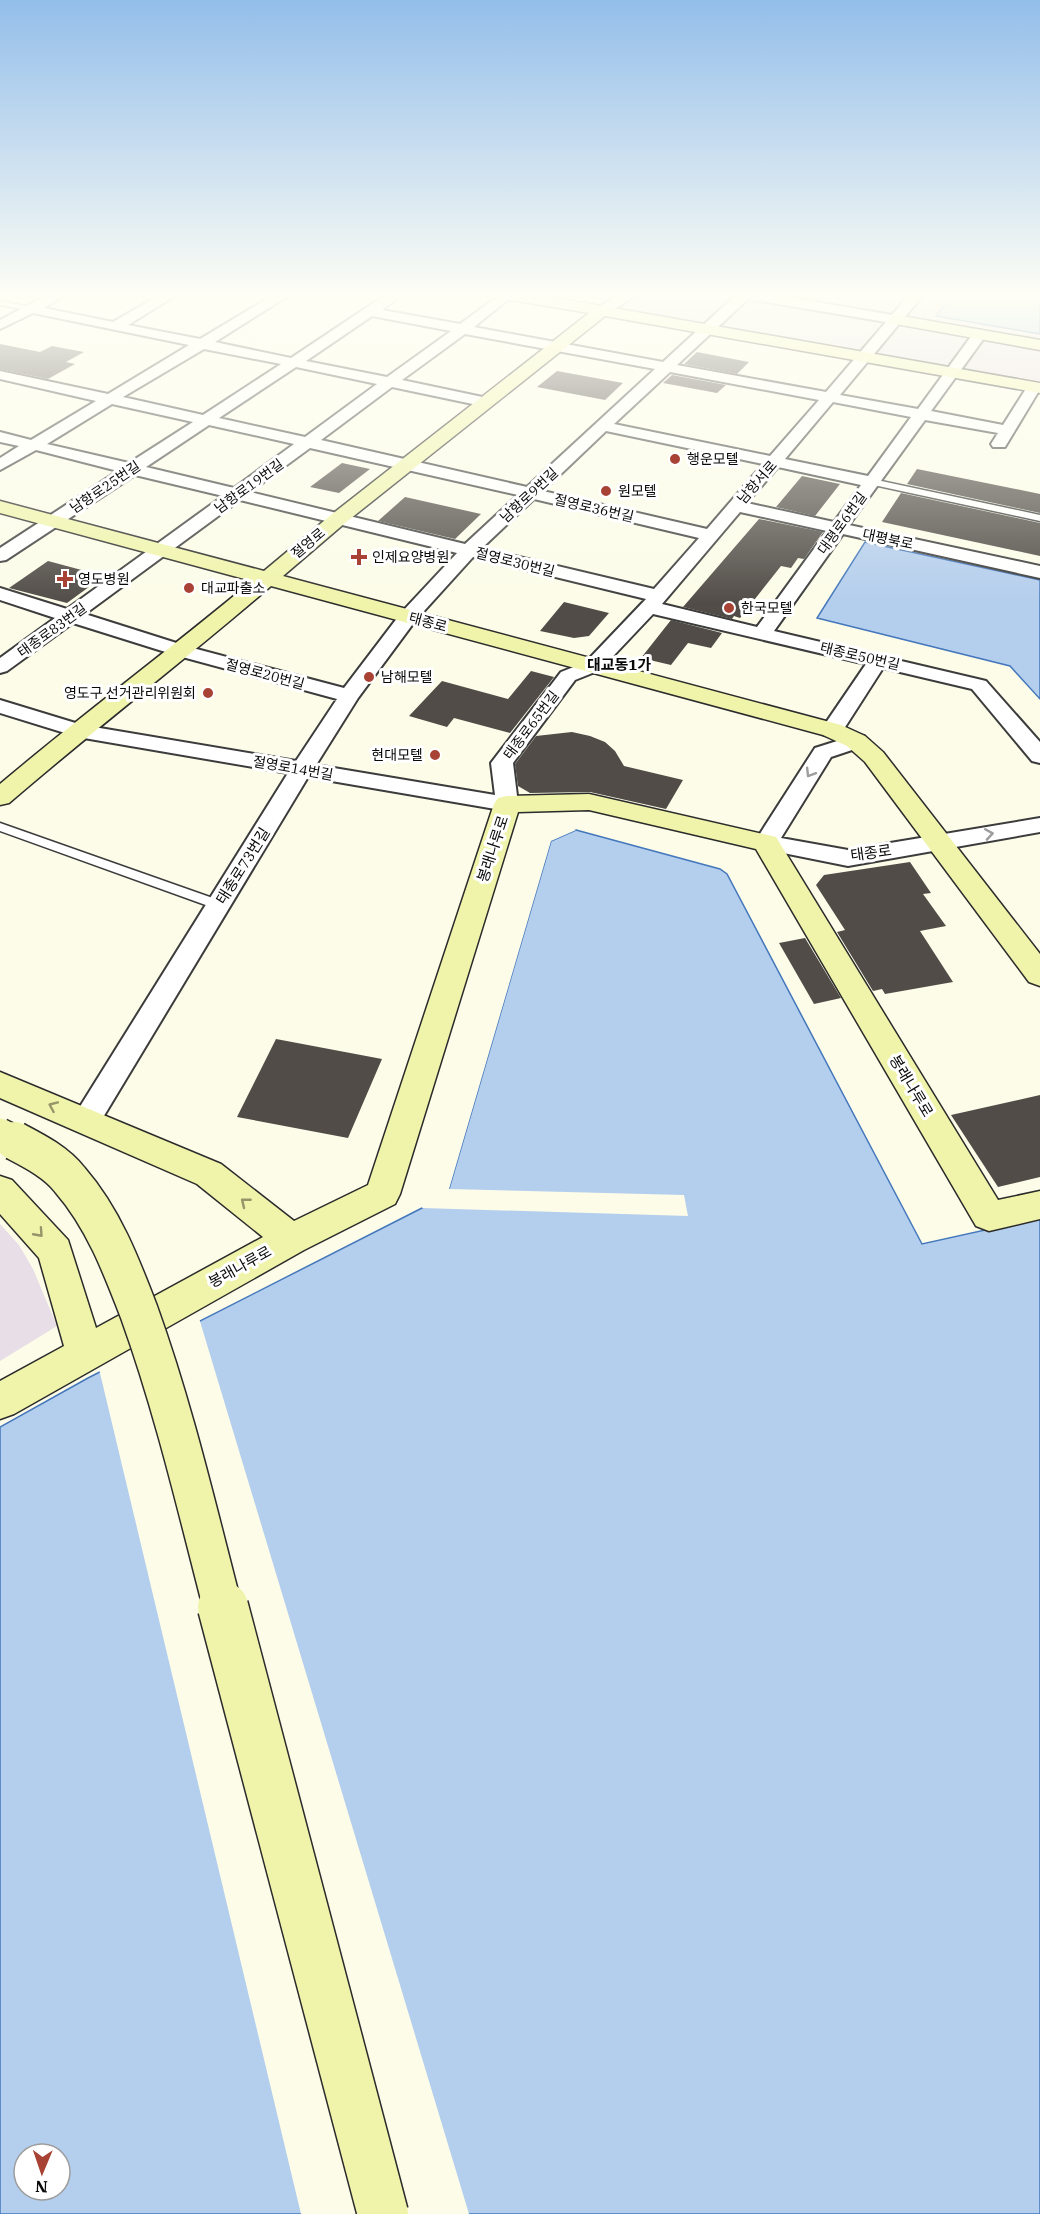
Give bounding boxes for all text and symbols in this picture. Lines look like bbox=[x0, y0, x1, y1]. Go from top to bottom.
place label: 행운모텔 bbox=[687, 450, 739, 468]
marker: 행운모텔 bbox=[668, 452, 682, 466]
street label: 남항로19번길 bbox=[211, 455, 287, 517]
street label: 남항로25번길 bbox=[66, 457, 144, 517]
street label: 남항서로 bbox=[733, 457, 781, 507]
street label: 남항로9번길 bbox=[496, 464, 562, 526]
place label: 원모텔 bbox=[618, 482, 657, 500]
marker: 원모텔 bbox=[599, 484, 613, 498]
street label: 대평로6번길 bbox=[813, 488, 871, 558]
street label: 절영로36번길 bbox=[552, 490, 636, 526]
street label: 절영로 bbox=[287, 524, 329, 562]
street label: 대평북로 bbox=[861, 525, 915, 553]
street label: 절영로30번길 bbox=[473, 543, 557, 581]
marker: 인제요양병원 bbox=[350, 548, 368, 566]
place label: 인제요양병원 bbox=[372, 548, 449, 566]
marker: 영도병원 bbox=[56, 570, 74, 588]
place label: 영도병원 bbox=[78, 570, 130, 588]
place label: 대교파출소 bbox=[201, 579, 266, 597]
marker: 대교파출소 bbox=[182, 581, 196, 595]
street label: 태종로83번길 bbox=[14, 599, 90, 661]
place label: 한국모텔 bbox=[741, 599, 793, 617]
marker: 한국모텔 bbox=[722, 601, 736, 615]
street label: 태종로 bbox=[407, 608, 449, 636]
street label: 태종로50번길 bbox=[818, 638, 902, 674]
street label: 절영로20번길 bbox=[223, 655, 307, 693]
district label: 대교동1가 bbox=[587, 655, 651, 674]
place label: 남해모텔 bbox=[381, 668, 433, 686]
marker: 남해모텔 bbox=[362, 670, 376, 684]
place label: 영도구 선거관리위원회 bbox=[64, 684, 196, 702]
marker: 영도구 선거관리위원회 bbox=[201, 686, 215, 700]
street label: 태종로65번길 bbox=[499, 687, 563, 763]
place label: 현대모텔 bbox=[371, 746, 423, 764]
marker: 현대모텔 bbox=[428, 748, 442, 762]
street label: 절영로14번길 bbox=[251, 752, 335, 784]
one-way arrow bbox=[806, 767, 818, 777]
street label: 봉래나루로 bbox=[473, 813, 512, 885]
street label: 태종로73번길 bbox=[211, 824, 274, 908]
one-way arrow bbox=[985, 828, 994, 840]
street label: 태종로 bbox=[849, 840, 893, 865]
street label: 봉래나루로 bbox=[886, 1051, 937, 1120]
one-way arrow bbox=[48, 1102, 59, 1114]
one-way arrow bbox=[241, 1199, 252, 1210]
one-way arrow bbox=[32, 1226, 43, 1237]
street label: 봉래나루로 bbox=[205, 1242, 275, 1292]
north arrow bbox=[12, 2142, 72, 2202]
text: N bbox=[35, 2177, 48, 2197]

